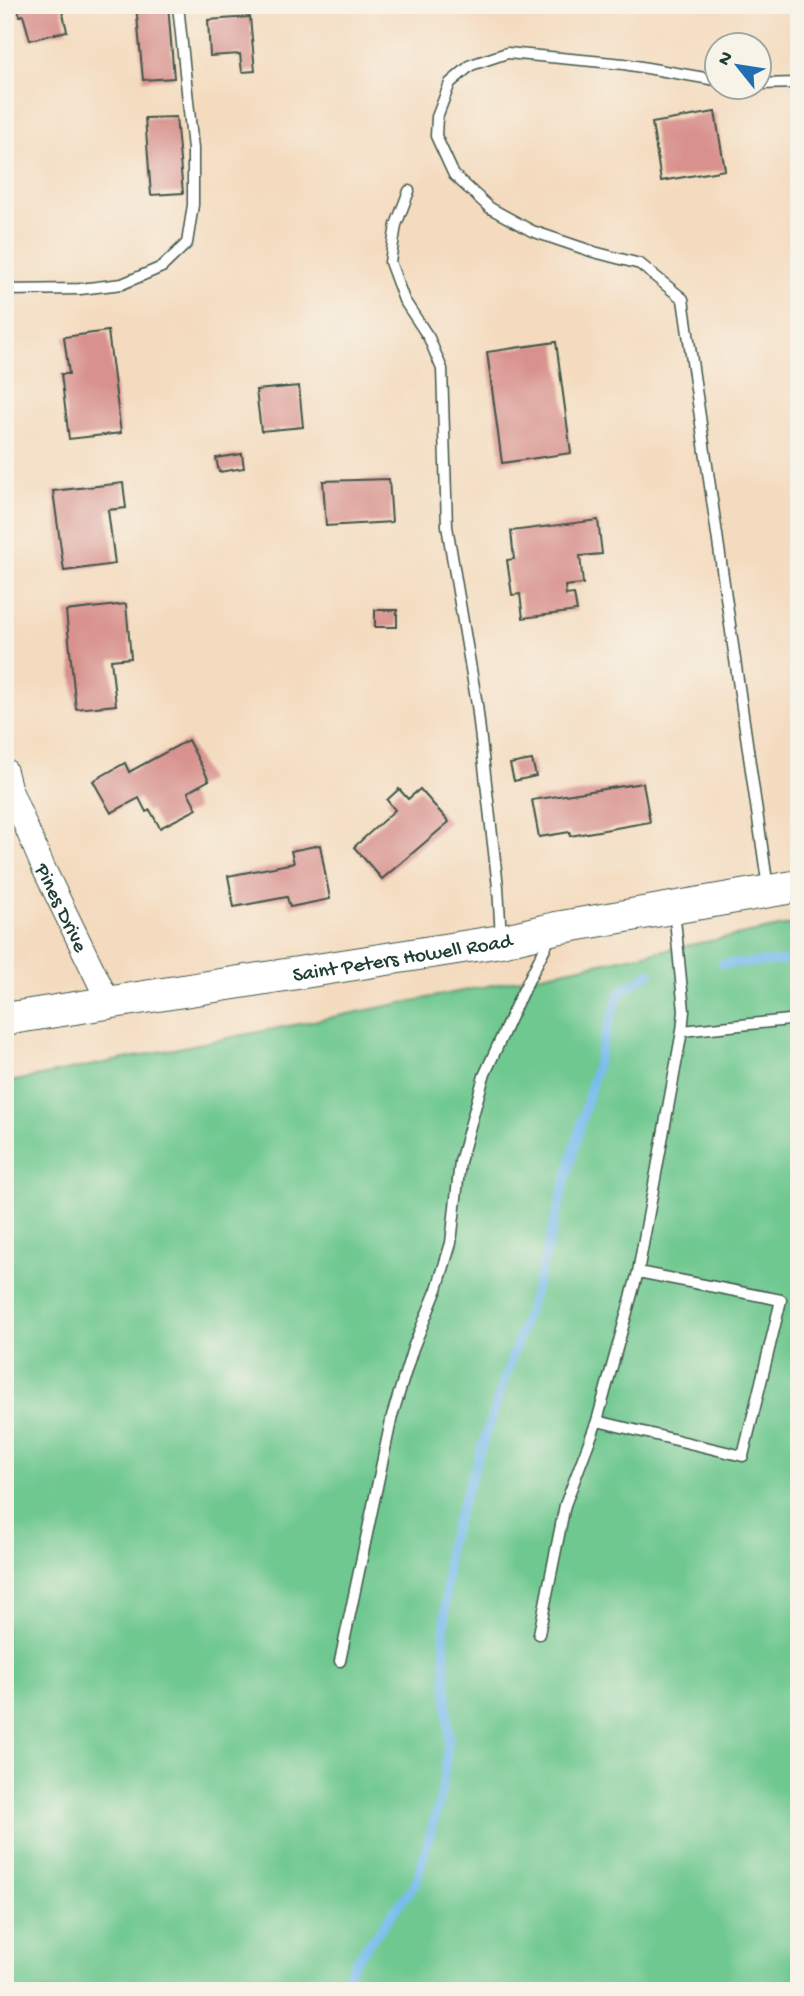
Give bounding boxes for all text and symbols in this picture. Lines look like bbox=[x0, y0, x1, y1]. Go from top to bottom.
north arrow bbox=[702, 32, 772, 102]
text: N bbox=[713, 48, 739, 70]
street label: Pines Drive bbox=[27, 859, 92, 958]
street label: Saint Peters Howell Road bbox=[291, 929, 517, 990]

